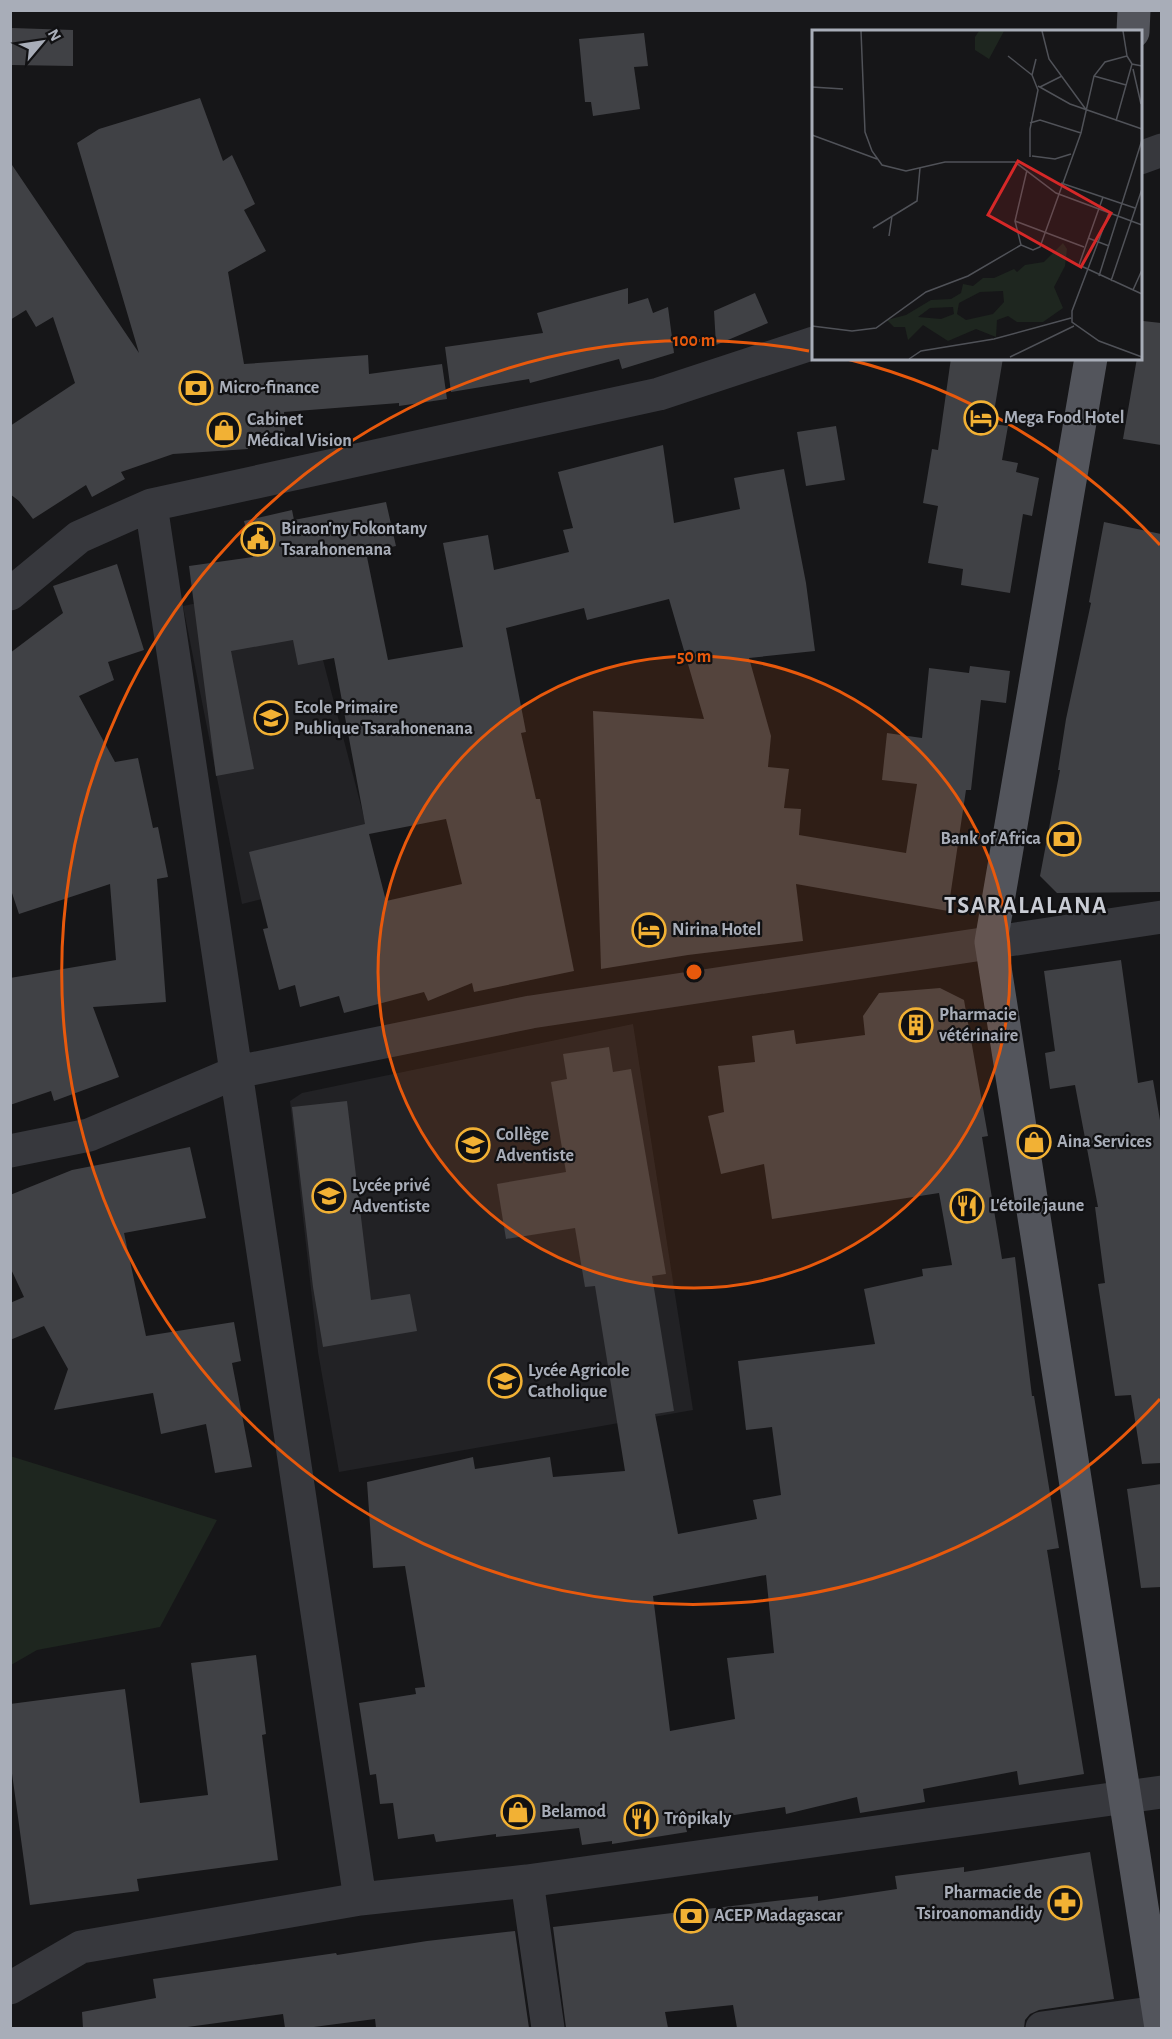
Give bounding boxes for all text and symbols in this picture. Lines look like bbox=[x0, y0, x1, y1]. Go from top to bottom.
north arrow bbox=[12, 12, 72, 72]
text: N bbox=[45, 26, 64, 44]
inset map bbox=[812, 30, 1142, 360]
text: 100 m bbox=[673, 332, 715, 350]
bank icon: Micro-finance bbox=[178, 370, 214, 406]
place label: Micro-finance bbox=[219, 379, 319, 397]
hotel icon: Mega Food Hotel bbox=[963, 400, 999, 436]
place label: Mega Food Hotel bbox=[1004, 409, 1124, 427]
place label: Cabinet Médical Vision bbox=[247, 411, 352, 450]
shop icon: Cabinet Médical Vision bbox=[206, 412, 242, 448]
place label: Biraon'ny Fokontany Tsarahonenana bbox=[281, 520, 428, 559]
public building icon: Biraon'ny Fokontany Tsarahonenana bbox=[240, 521, 276, 557]
text: 50 m bbox=[677, 648, 711, 666]
place label: Ecole Primaire Publique Tsarahonenana bbox=[294, 699, 473, 738]
school or university icon: Ecole Primaire Publique Tsarahonenana bbox=[253, 700, 289, 736]
bank icon: Bank of Africa bbox=[1046, 821, 1082, 857]
place label: Bank of Africa bbox=[941, 830, 1041, 848]
district label: TSARALALANA bbox=[944, 894, 1108, 918]
hotel icon: Nirina Hotel bbox=[631, 912, 667, 948]
place label: Nirina Hotel bbox=[672, 921, 761, 939]
centre of rings bbox=[684, 962, 704, 982]
place label: Pharmacie vétérinaire bbox=[939, 1006, 1018, 1045]
building icon: Pharmacie vétérinaire bbox=[898, 1007, 934, 1043]
shop icon: Aina Services bbox=[1016, 1124, 1052, 1160]
place label: Collège Adventiste bbox=[496, 1126, 574, 1165]
school or university icon: Collège Adventiste bbox=[455, 1127, 491, 1163]
place label: Aina Services bbox=[1057, 1133, 1152, 1151]
place label: Lycée privé Adventiste bbox=[352, 1177, 430, 1216]
school or university icon: Lycée privé Adventiste bbox=[311, 1178, 347, 1214]
restaurant icon: L'étoile jaune bbox=[949, 1188, 985, 1224]
place label: L'étoile jaune bbox=[990, 1197, 1084, 1215]
place label: Lycée Agricole Catholique bbox=[528, 1362, 630, 1401]
school or university icon: Lycée Agricole Catholique bbox=[487, 1363, 523, 1399]
shop icon: Belamod bbox=[500, 1794, 536, 1830]
restaurant icon: Trôpikaly bbox=[623, 1801, 659, 1837]
place label: Belamod bbox=[541, 1803, 606, 1821]
place label: Trôpikaly bbox=[664, 1810, 732, 1828]
place label: Pharmacie de Tsiroanomandidy bbox=[916, 1884, 1043, 1923]
pharmacy icon: Pharmacie de Tsiroanomandidy bbox=[1047, 1885, 1083, 1921]
bank icon: ACEP Madagascar bbox=[673, 1898, 709, 1934]
place label: ACEP Madagascar bbox=[714, 1907, 843, 1925]

